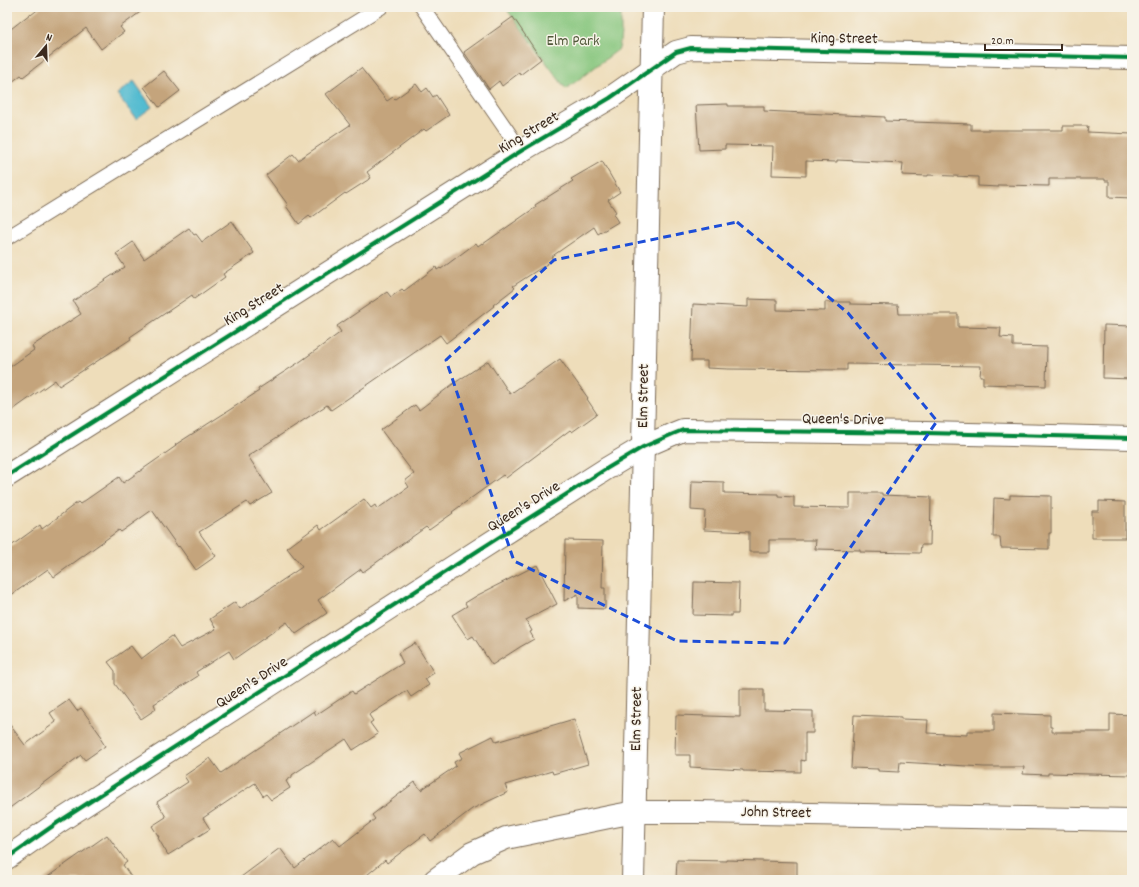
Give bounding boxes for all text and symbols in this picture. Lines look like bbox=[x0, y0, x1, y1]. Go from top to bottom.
north arrow bbox=[26, 26, 66, 66]
scale bar bbox=[985, 26, 1062, 52]
street label: King Street bbox=[810, 27, 878, 51]
text: N bbox=[43, 30, 54, 47]
park label: Elm Park bbox=[547, 30, 600, 53]
text: 20 m bbox=[991, 33, 1014, 50]
street label: King Street bbox=[494, 106, 564, 160]
street label: King Street bbox=[219, 277, 289, 333]
street label: Elm Street bbox=[632, 363, 656, 429]
street label: Queen's Drive bbox=[802, 408, 884, 432]
street label: Queen's Drive bbox=[483, 475, 565, 539]
street label: Queen's Drive bbox=[211, 651, 293, 715]
street label: Elm Street bbox=[625, 686, 649, 752]
street label: John Street bbox=[741, 801, 811, 825]

